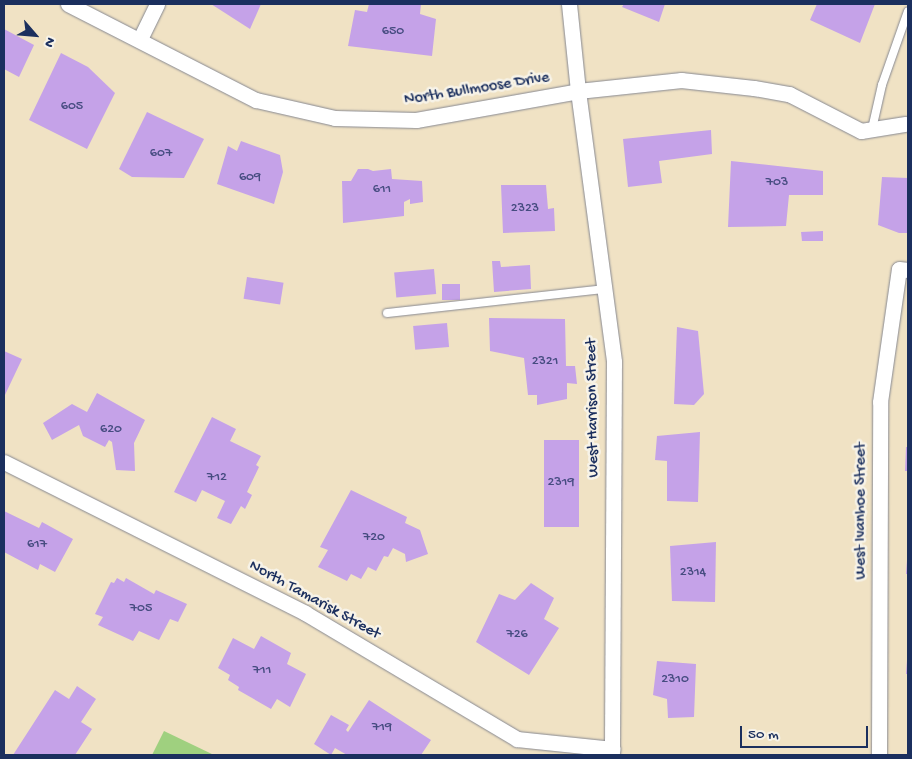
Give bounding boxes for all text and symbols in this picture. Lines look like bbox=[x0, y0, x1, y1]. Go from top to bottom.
north arrow bbox=[10, 10, 60, 60]
house number: 650 bbox=[382, 24, 404, 40]
text: N bbox=[39, 34, 58, 50]
street label: North Bullmoose Drive bbox=[403, 69, 551, 111]
house number: 605 bbox=[61, 99, 83, 115]
house number: 607 bbox=[150, 146, 172, 162]
house number: 609 bbox=[239, 170, 261, 186]
house number: 703 bbox=[766, 175, 788, 191]
house number: 611 bbox=[373, 182, 391, 198]
house number: 2323 bbox=[511, 201, 539, 217]
street label: West Harrison Street bbox=[583, 338, 605, 478]
house number: 2321 bbox=[532, 354, 558, 370]
house number: 620 bbox=[100, 422, 122, 438]
street label: West Ivanhoe Street bbox=[852, 442, 872, 580]
house number: 712 bbox=[207, 470, 227, 486]
house number: 2319 bbox=[548, 475, 574, 491]
house number: 720 bbox=[363, 530, 385, 546]
house number: 617 bbox=[27, 537, 47, 553]
street label: North Tamarisk Street bbox=[245, 557, 383, 645]
house number: 2314 bbox=[680, 565, 706, 581]
house number: 705 bbox=[130, 601, 152, 617]
house number: 726 bbox=[506, 627, 528, 643]
house number: 711 bbox=[253, 663, 271, 679]
house number: 2310 bbox=[661, 672, 689, 688]
scale bar bbox=[742, 716, 870, 748]
house number: 719 bbox=[372, 720, 392, 736]
text: 50 m bbox=[748, 726, 779, 744]

